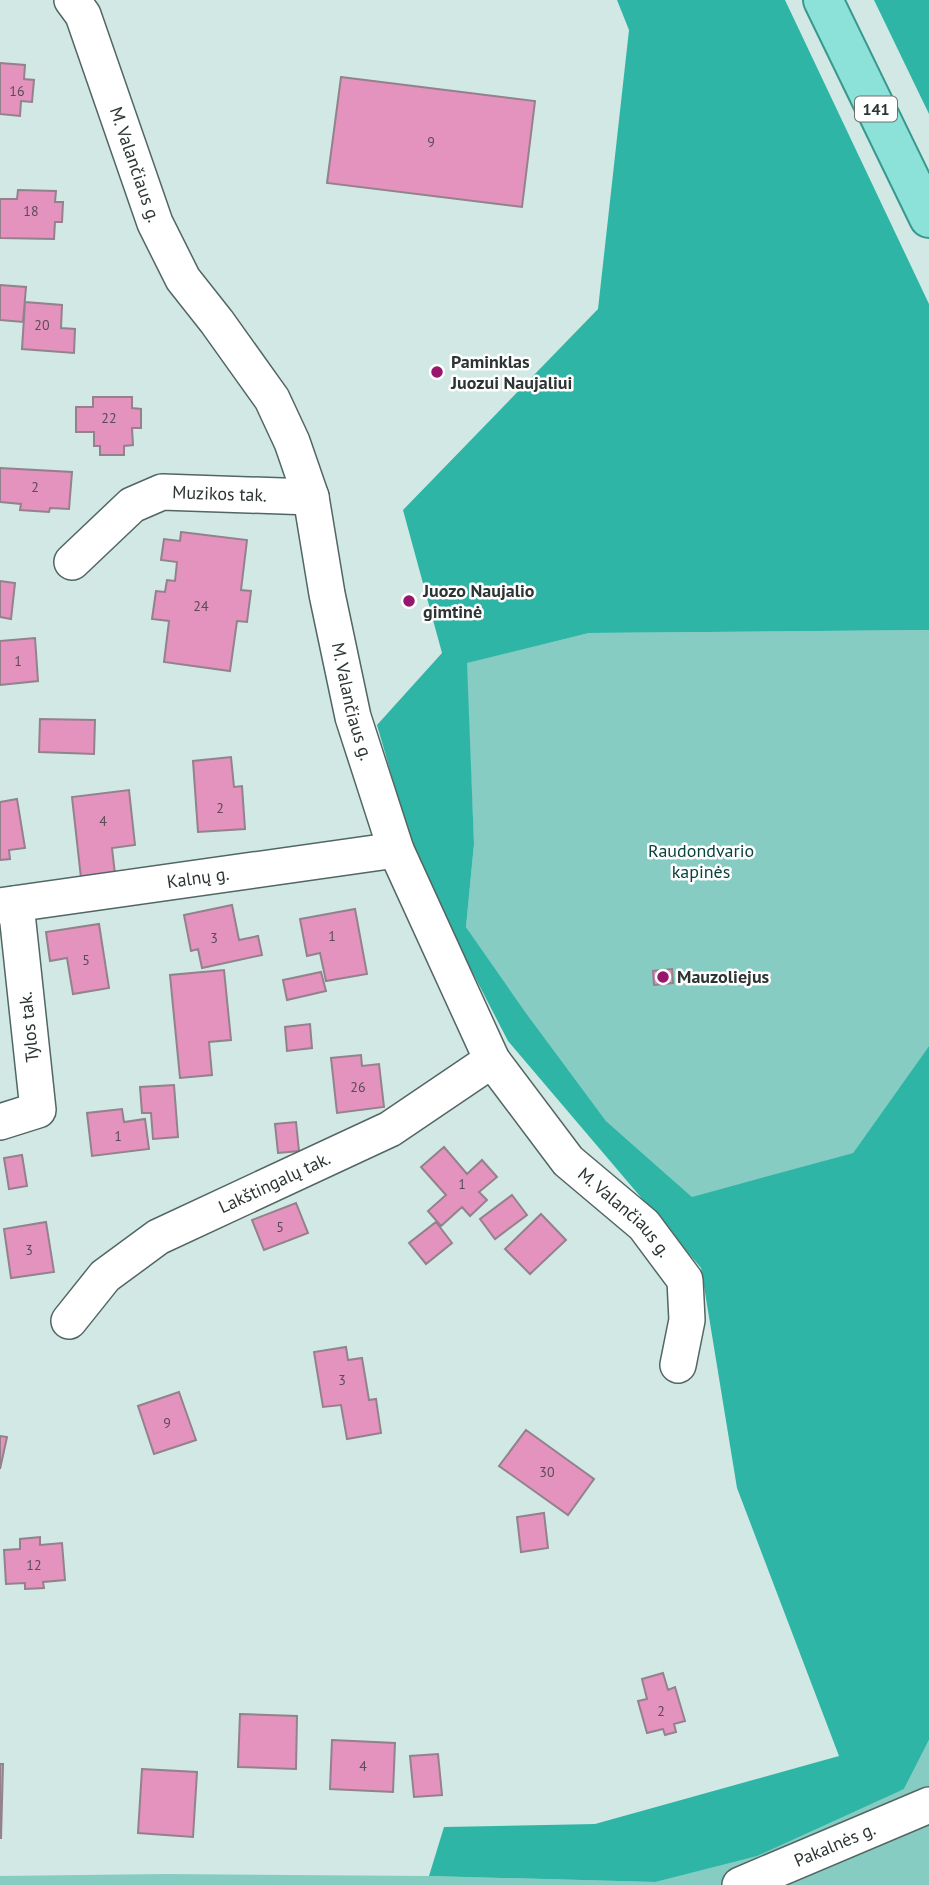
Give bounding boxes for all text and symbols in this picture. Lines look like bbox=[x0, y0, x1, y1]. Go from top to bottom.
house number: 16 bbox=[9, 82, 25, 100]
road number: 141 bbox=[855, 96, 897, 122]
street label: M. Valančiaus g. bbox=[105, 104, 166, 225]
house number: 9 bbox=[427, 133, 435, 151]
house number: 18 bbox=[23, 202, 39, 220]
house number: 20 bbox=[34, 316, 50, 334]
place label: Paminklas Juozui Naujaliui bbox=[450, 350, 572, 394]
marker: Paminklas Juozui Naujaliui bbox=[429, 364, 445, 380]
house number: 22 bbox=[101, 409, 117, 427]
house number: 2 bbox=[31, 478, 39, 496]
street label: Muzikos tak. bbox=[172, 480, 267, 507]
place label: Juozo Naujalio gimtinė bbox=[422, 579, 535, 623]
marker: Juozo Naujalio gimtinė bbox=[401, 593, 417, 609]
house number: 24 bbox=[193, 597, 209, 615]
street label: M. Valančiaus g. bbox=[327, 640, 378, 763]
house number: 1 bbox=[14, 652, 22, 670]
house number: 2 bbox=[216, 799, 224, 817]
house number: 4 bbox=[99, 812, 107, 830]
park label: Raudondvario kapinės bbox=[648, 839, 754, 883]
street label: Kalnų g. bbox=[165, 862, 231, 893]
house number: 1 bbox=[328, 927, 336, 945]
house number: 3 bbox=[210, 929, 218, 947]
house number: 5 bbox=[82, 951, 90, 969]
place label: Mauzoliejus bbox=[677, 965, 770, 988]
marker: Mauzoliejus bbox=[655, 969, 671, 985]
street label: Tylos tak. bbox=[13, 991, 44, 1063]
house number: 26 bbox=[350, 1078, 366, 1096]
house number: 1 bbox=[114, 1127, 122, 1145]
street label: Lakštingalų tak. bbox=[215, 1146, 334, 1218]
street label: M. Valančiaus g. bbox=[573, 1162, 676, 1262]
house number: 1 bbox=[458, 1175, 466, 1193]
house number: 5 bbox=[276, 1218, 284, 1236]
house number: 3 bbox=[25, 1241, 33, 1259]
house number: 3 bbox=[338, 1371, 346, 1389]
house number: 9 bbox=[163, 1414, 171, 1432]
house number: 30 bbox=[539, 1463, 555, 1481]
house number: 12 bbox=[26, 1556, 42, 1574]
house number: 2 bbox=[657, 1702, 665, 1720]
house number: 4 bbox=[359, 1757, 367, 1775]
street label: Pakalnės g. bbox=[791, 1817, 879, 1872]

